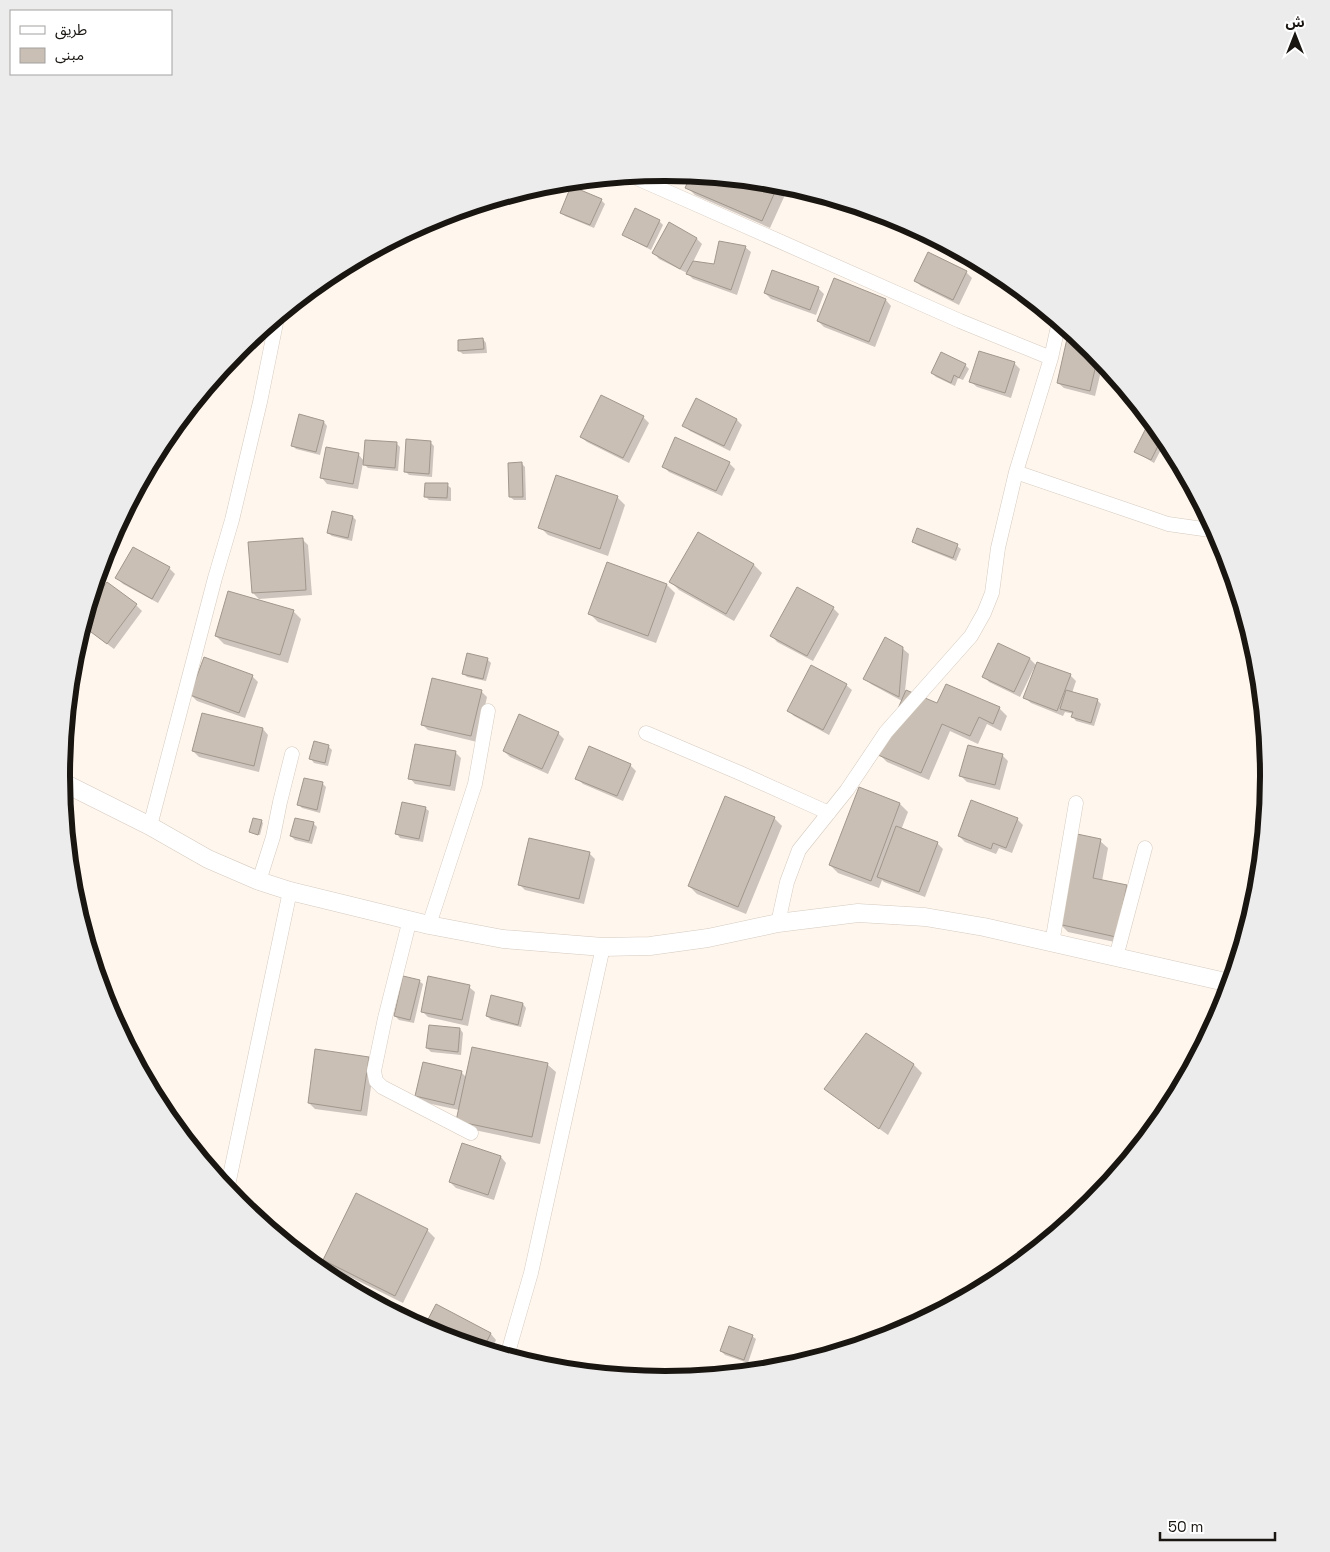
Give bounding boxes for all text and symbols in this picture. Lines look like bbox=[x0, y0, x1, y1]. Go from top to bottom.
legend bbox=[10, 10, 172, 75]
north arrow bbox=[1270, 10, 1320, 60]
text: ش bbox=[1285, 13, 1305, 31]
text: طريق bbox=[55, 20, 87, 40]
text: مبنى bbox=[55, 45, 84, 64]
scale bar bbox=[1160, 1510, 1275, 1542]
text: 50 m bbox=[1168, 1517, 1203, 1536]

